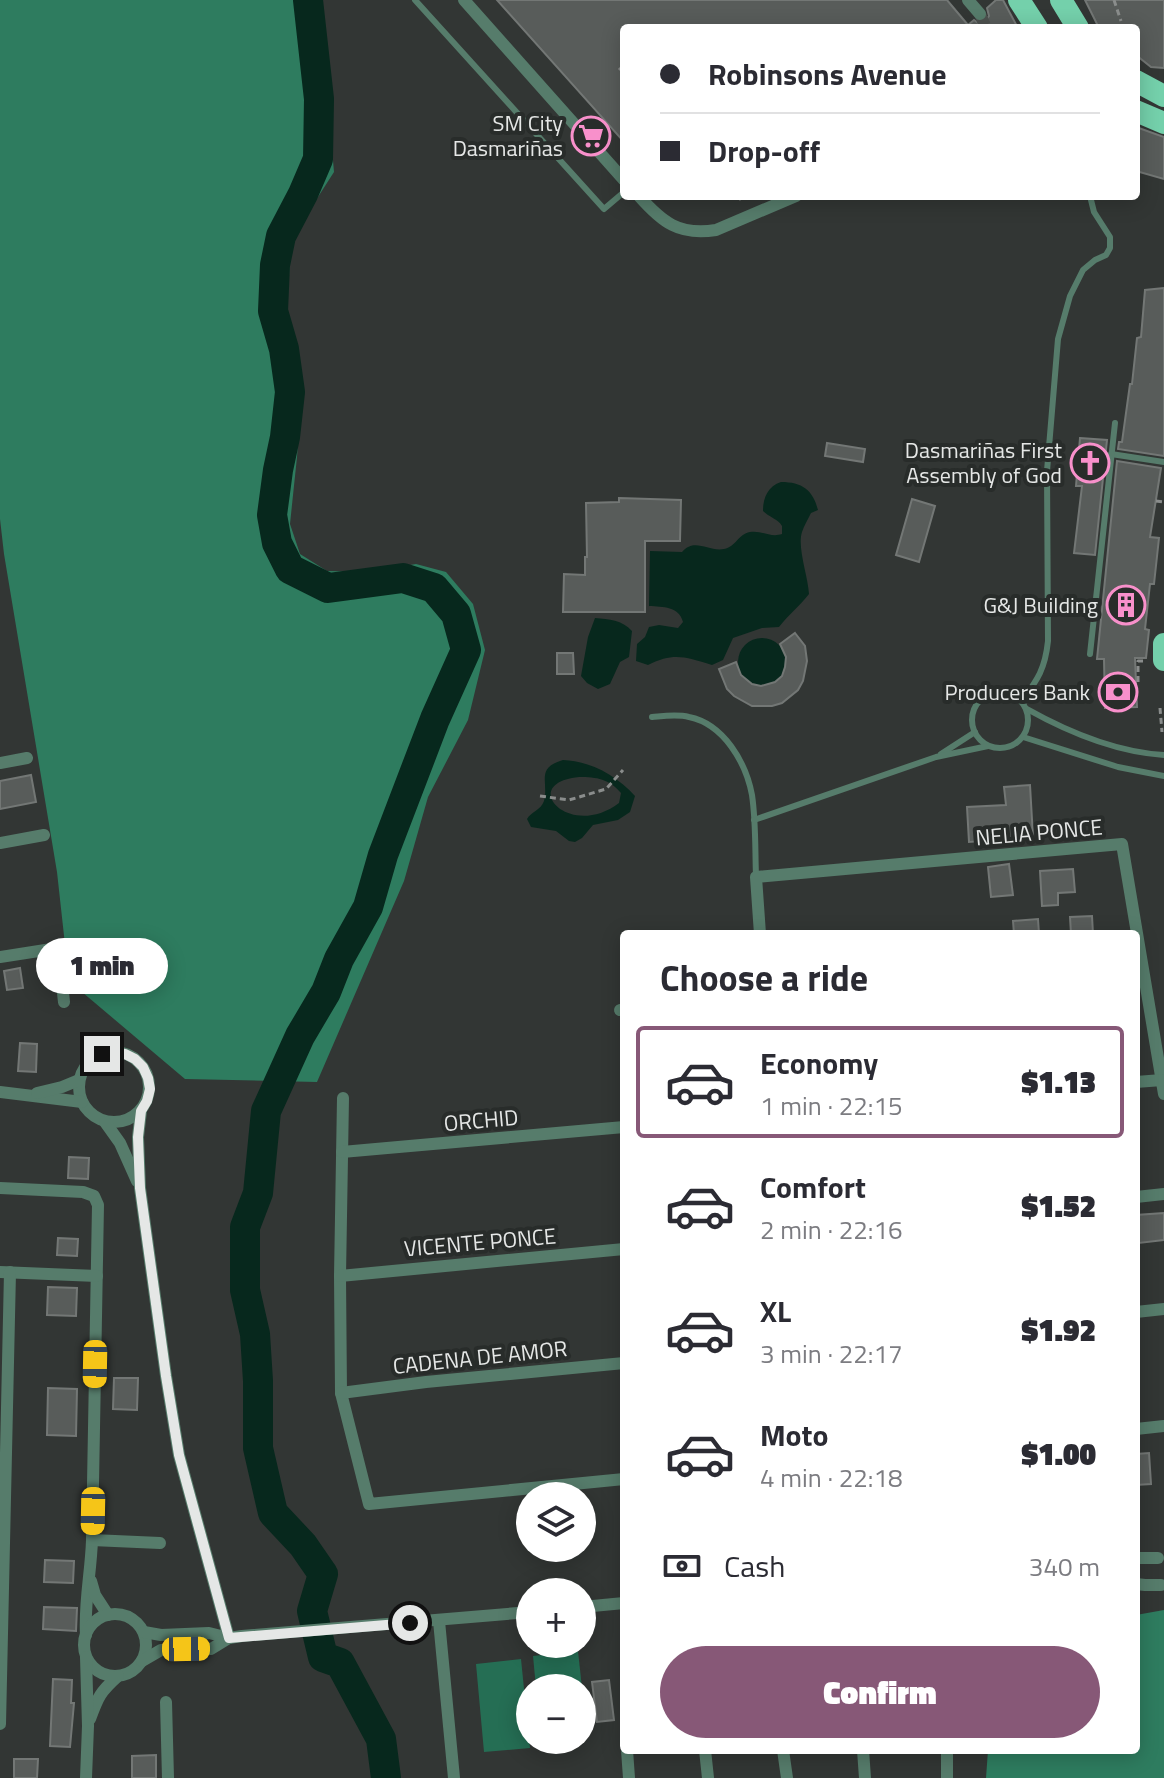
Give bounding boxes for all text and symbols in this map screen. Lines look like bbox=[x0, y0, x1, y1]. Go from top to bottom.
text: Robinsons Avenue bbox=[708, 51, 947, 97]
place label: SM City Dasmariñas bbox=[453, 106, 563, 165]
supermarket icon: SM City Dasmariñas bbox=[570, 115, 612, 157]
text: Drop-off bbox=[708, 128, 820, 174]
place label: Dasmariñas First Assembly of God bbox=[905, 433, 1062, 492]
church icon: Dasmariñas First Assembly of God bbox=[1069, 442, 1111, 484]
building icon: G&J Building bbox=[1105, 584, 1147, 626]
place label: G&J Building bbox=[983, 588, 1098, 622]
bank icon: Producers Bank bbox=[1097, 671, 1139, 713]
place label: Producers Bank bbox=[944, 675, 1090, 709]
street label: NELIA PONCE bbox=[974, 810, 1104, 854]
callout: 1 min bbox=[36, 938, 168, 994]
text: 1 min bbox=[70, 946, 134, 985]
text: Choose a ride bbox=[660, 950, 868, 1005]
route end bbox=[84, 1036, 120, 1072]
text: Economy bbox=[760, 1040, 878, 1086]
icon: car bbox=[664, 1046, 736, 1118]
text: $1.13 bbox=[1022, 1059, 1096, 1105]
text: 1 min · 22:15 bbox=[760, 1086, 903, 1125]
street label: ORCHID bbox=[442, 1100, 520, 1140]
text: Comfort bbox=[760, 1164, 866, 1210]
icon: car bbox=[664, 1170, 736, 1242]
text: $1.52 bbox=[1022, 1183, 1096, 1229]
text: 2 min · 22:16 bbox=[760, 1210, 903, 1249]
street label: VICENTE PONCE bbox=[403, 1218, 557, 1266]
text: XL bbox=[760, 1288, 791, 1334]
icon: car bbox=[664, 1294, 736, 1366]
text: $1.92 bbox=[1022, 1307, 1096, 1353]
street label: CADENA DE AMOR bbox=[391, 1331, 569, 1383]
text: 3 min · 22:17 bbox=[760, 1334, 903, 1373]
car bbox=[83, 1340, 107, 1388]
text: Moto bbox=[760, 1412, 828, 1458]
icon: car bbox=[664, 1418, 736, 1490]
text: $1.00 bbox=[1022, 1431, 1096, 1477]
text: 4 min · 22:18 bbox=[760, 1458, 903, 1497]
map controls bbox=[516, 1482, 596, 1754]
button: layers bbox=[516, 1482, 596, 1562]
car bbox=[81, 1487, 105, 1535]
text: Cash bbox=[724, 1543, 785, 1589]
icon: cash bbox=[660, 1544, 704, 1588]
text: 340 m bbox=[1029, 1547, 1100, 1586]
button: + bbox=[516, 1578, 596, 1658]
route start bbox=[392, 1605, 428, 1641]
car bbox=[162, 1637, 210, 1661]
button: Confirm bbox=[660, 1646, 1100, 1738]
button: − bbox=[516, 1674, 596, 1754]

